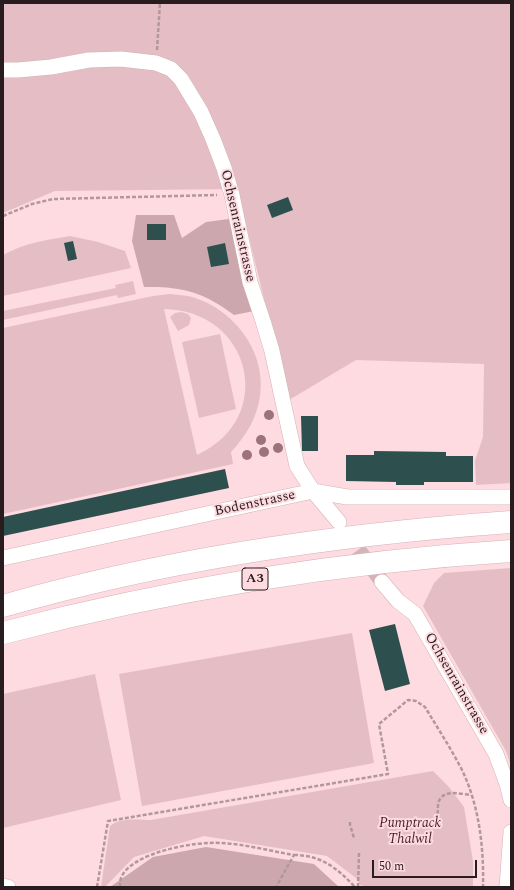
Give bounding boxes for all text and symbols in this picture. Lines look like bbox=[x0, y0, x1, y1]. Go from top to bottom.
street label: Ochsenrainstrasse bbox=[216, 168, 258, 284]
street label: Bodenstrasse bbox=[213, 487, 297, 521]
road number: A3 bbox=[242, 568, 268, 590]
street label: Ochsenrainstrasse bbox=[420, 630, 492, 738]
park label: Pumptrack Thalwil bbox=[379, 816, 441, 848]
scale bar bbox=[374, 852, 479, 878]
text: 50 m bbox=[379, 857, 404, 876]

